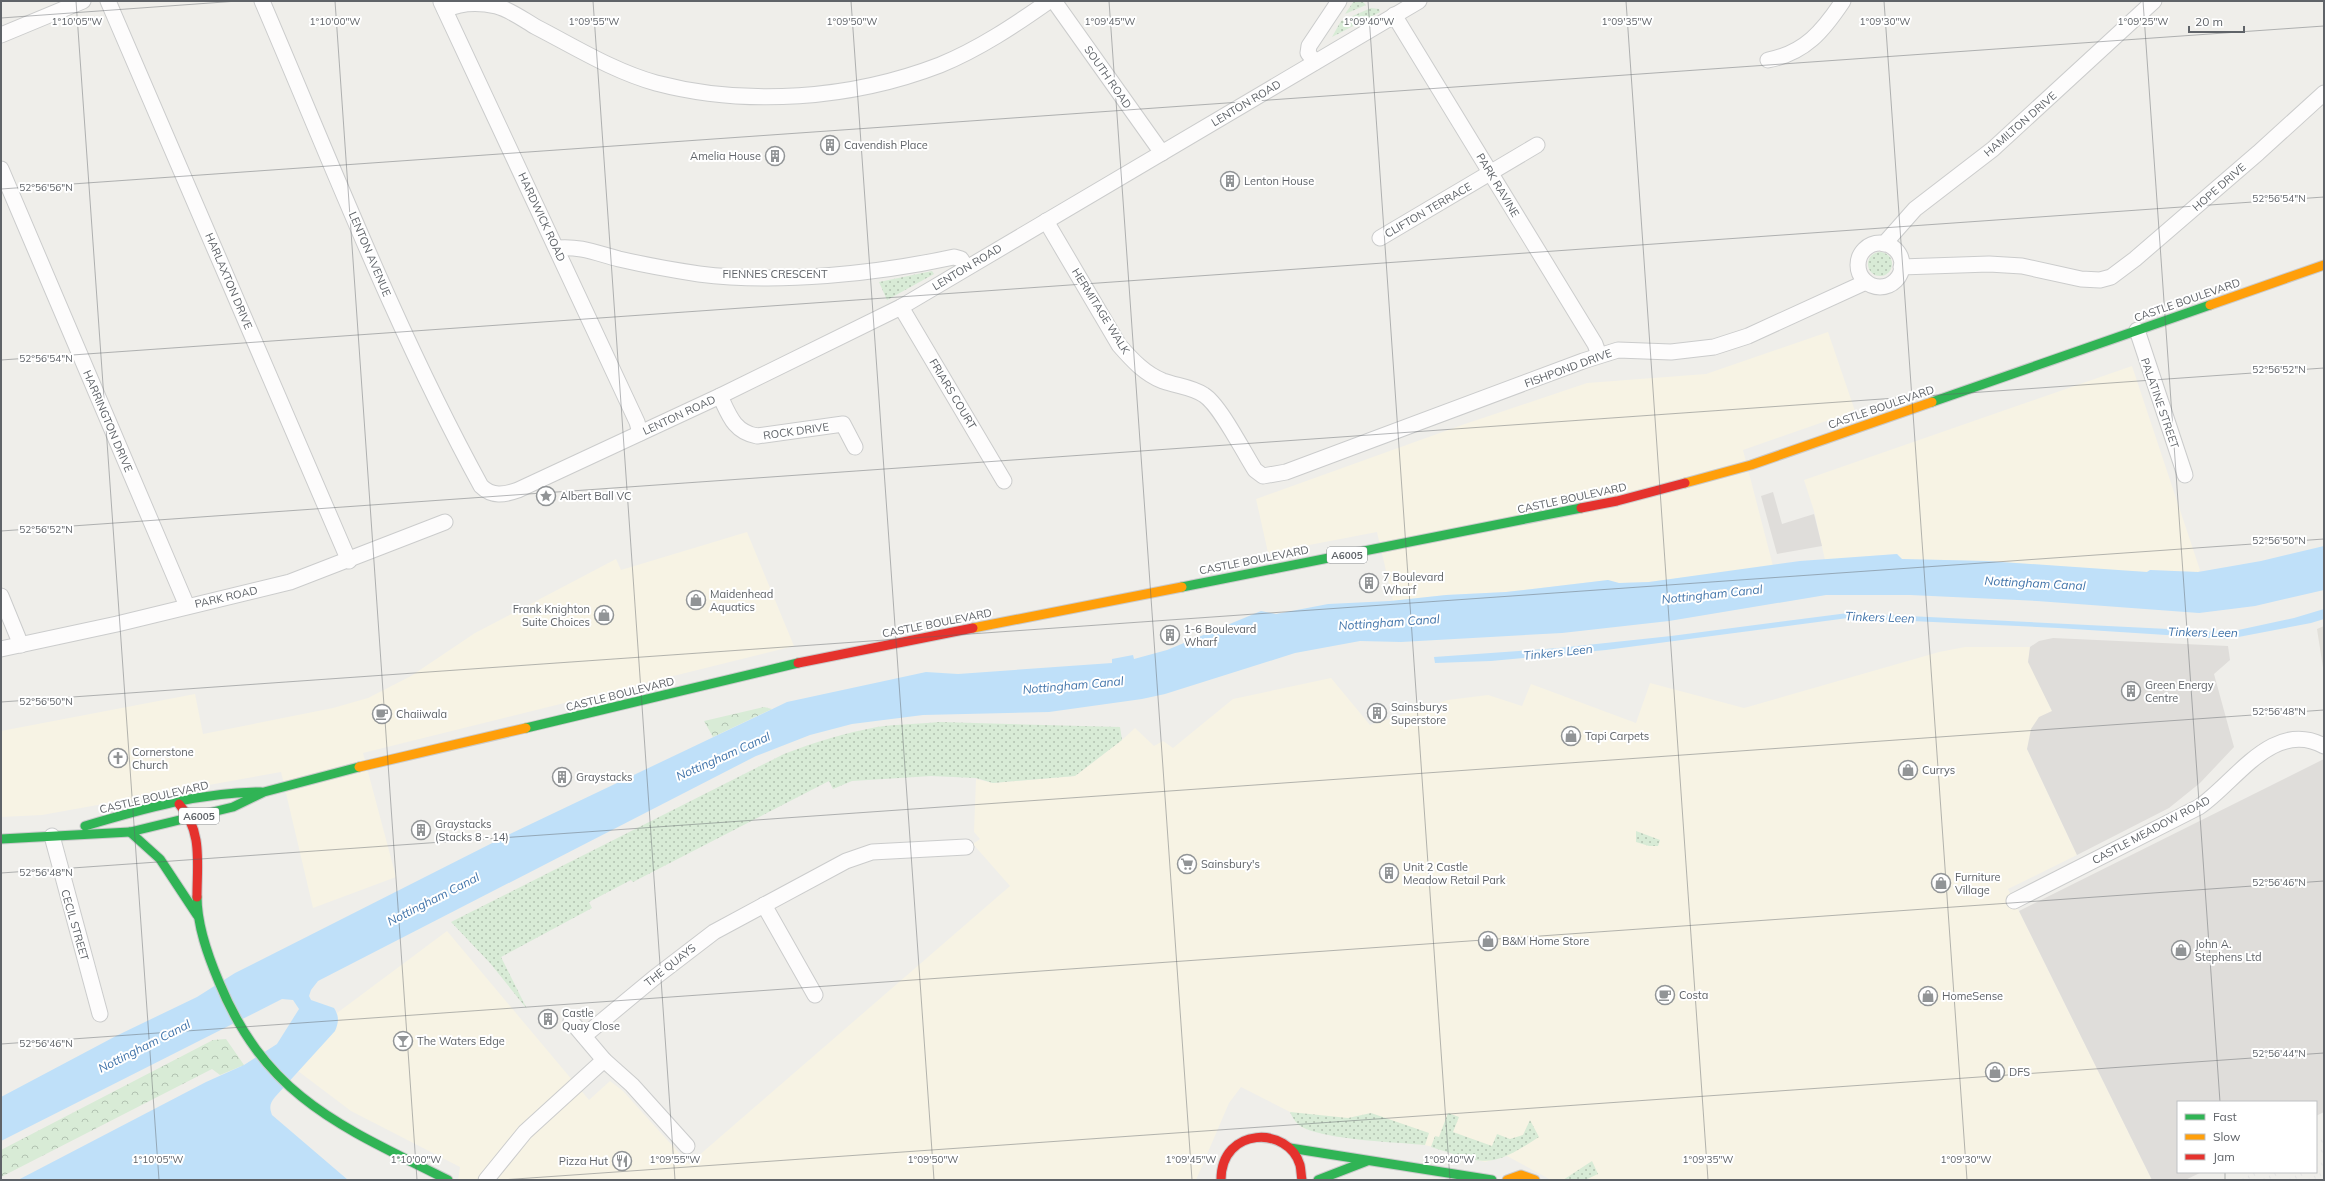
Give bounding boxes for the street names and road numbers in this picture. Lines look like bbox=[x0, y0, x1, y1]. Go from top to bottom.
street label: SOUTH ROAD bbox=[1081, 43, 1135, 111]
street label: LENTON ROAD bbox=[1209, 77, 1283, 129]
street label: HAMILTON DRIVE bbox=[1981, 89, 2059, 159]
street label: PARK RAVINE bbox=[1473, 150, 1523, 220]
street label: HOPE DRIVE bbox=[2189, 160, 2249, 214]
street label: HARDWICK ROAD bbox=[515, 170, 569, 264]
street label: CLIFTON TERRACE bbox=[1382, 179, 1474, 241]
street label: LENTON AVENUE bbox=[346, 209, 394, 299]
street label: HARLAXTON DRIVE bbox=[202, 231, 256, 331]
street label: LENTON ROAD bbox=[930, 241, 1004, 293]
street label: HERMITAGE WALK bbox=[1069, 265, 1134, 357]
street label: FIENNES CRESCENT bbox=[722, 267, 828, 281]
street label: CASTLE BOULEVARD bbox=[2132, 275, 2242, 325]
street label: FISHPOND DRIVE bbox=[1522, 346, 1614, 390]
street label: FRIARS COURT bbox=[926, 356, 980, 432]
street label: PALATINE STREET bbox=[2138, 356, 2182, 450]
street label: HARRINGTON DRIVE bbox=[80, 368, 136, 474]
street label: CASTLE BOULEVARD bbox=[1826, 382, 1936, 432]
street label: LENTON ROAD bbox=[640, 392, 718, 438]
street label: ROCK DRIVE bbox=[762, 419, 830, 443]
street label: CASTLE BOULEVARD bbox=[1516, 480, 1628, 516]
street label: CASTLE BOULEVARD bbox=[1198, 542, 1310, 578]
road number: A6005 bbox=[1327, 547, 1367, 563]
street label: PARK ROAD bbox=[193, 583, 259, 611]
street label: CASTLE BOULEVARD bbox=[881, 605, 993, 641]
street label: CASTLE BOULEVARD bbox=[564, 674, 676, 714]
street label: CASTLE BOULEVARD bbox=[98, 778, 210, 816]
street label: CASTLE MEADOW ROAD bbox=[2090, 793, 2212, 867]
road number: A6005 bbox=[179, 808, 219, 824]
street label: CECIL STREET bbox=[58, 888, 92, 963]
street label: THE QUAYS bbox=[641, 940, 699, 989]

